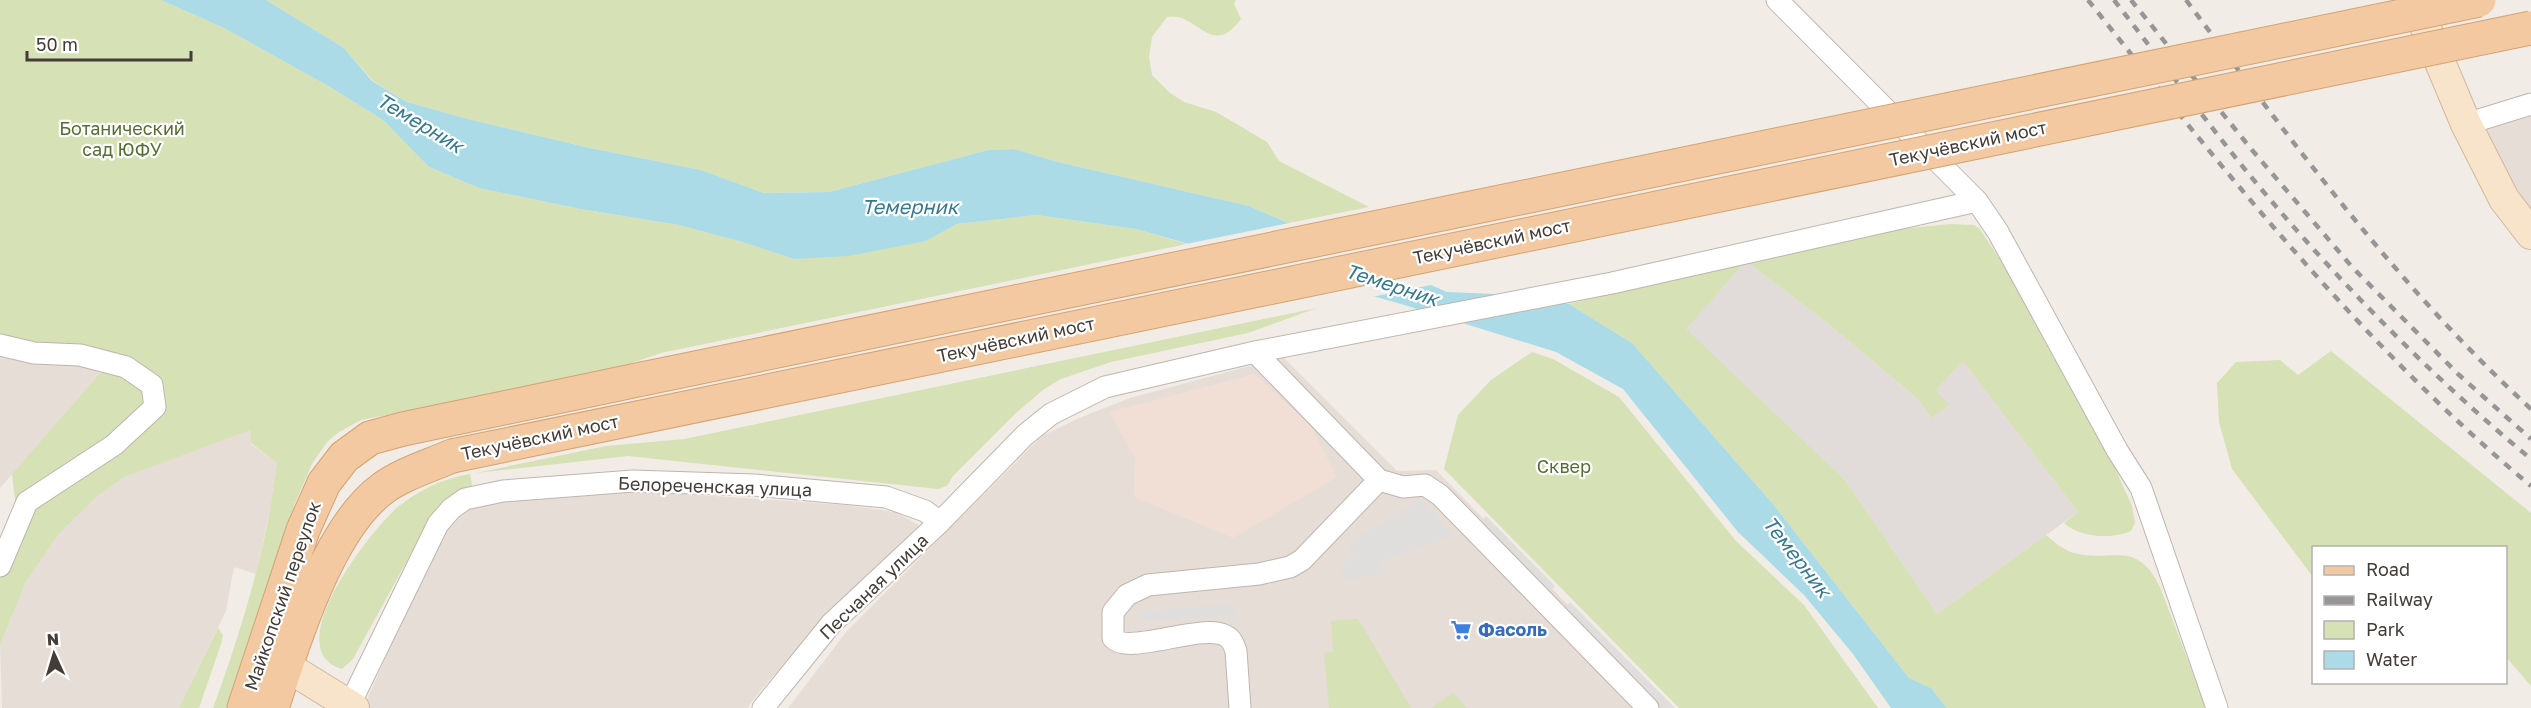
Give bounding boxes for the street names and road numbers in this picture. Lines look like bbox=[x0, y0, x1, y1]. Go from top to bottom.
street label: Текучёвский мост bbox=[1887, 116, 2049, 170]
street label: Текучёвский мост bbox=[1411, 214, 1573, 268]
street label: Текучёвский мост bbox=[935, 312, 1097, 366]
street label: Текучёвский мост bbox=[459, 410, 621, 464]
street label: Белореченская улица bbox=[618, 472, 812, 500]
street label: Майкопский переулок bbox=[239, 498, 325, 693]
street label: Песчаная улица bbox=[814, 529, 932, 644]

